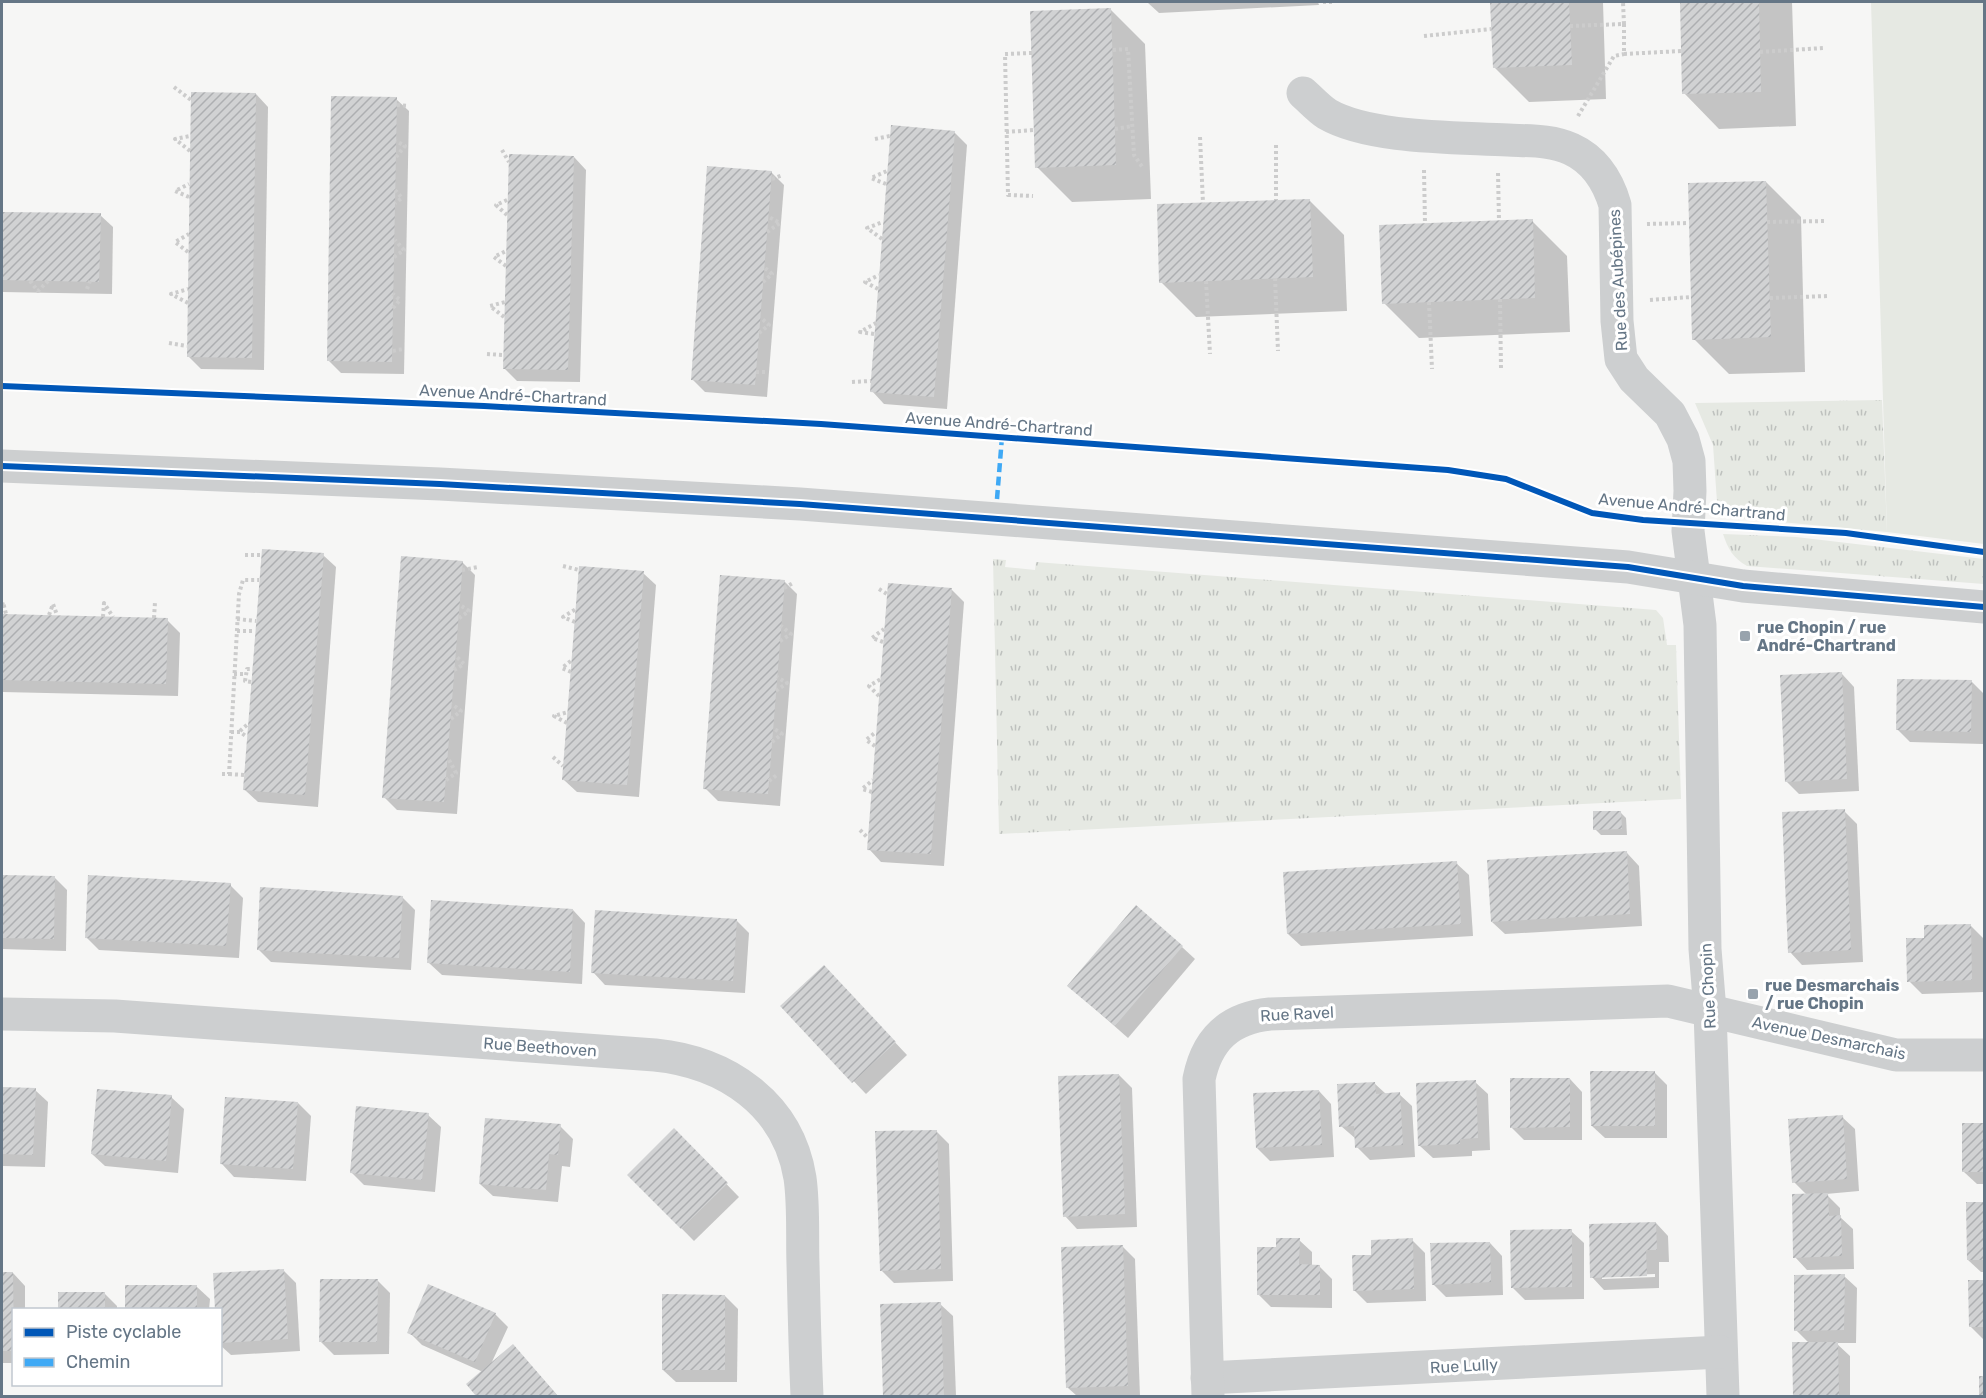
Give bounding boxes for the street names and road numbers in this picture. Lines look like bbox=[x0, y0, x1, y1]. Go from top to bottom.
street label: Rue des Aubépines bbox=[1605, 209, 1631, 351]
street label: Avenue André-Chartrand bbox=[419, 381, 607, 409]
street label: Avenue André-Chartrand bbox=[905, 408, 1093, 440]
street label: Avenue André-Chartrand bbox=[1598, 489, 1786, 525]
street label: Rue Chopin bbox=[1696, 943, 1720, 1029]
street label: Rue Ravel bbox=[1260, 1003, 1334, 1025]
street label: Avenue Desmarchais bbox=[1750, 1012, 1908, 1064]
street label: Rue Beethoven bbox=[483, 1034, 597, 1060]
street label: Rue Lully bbox=[1430, 1355, 1499, 1377]

